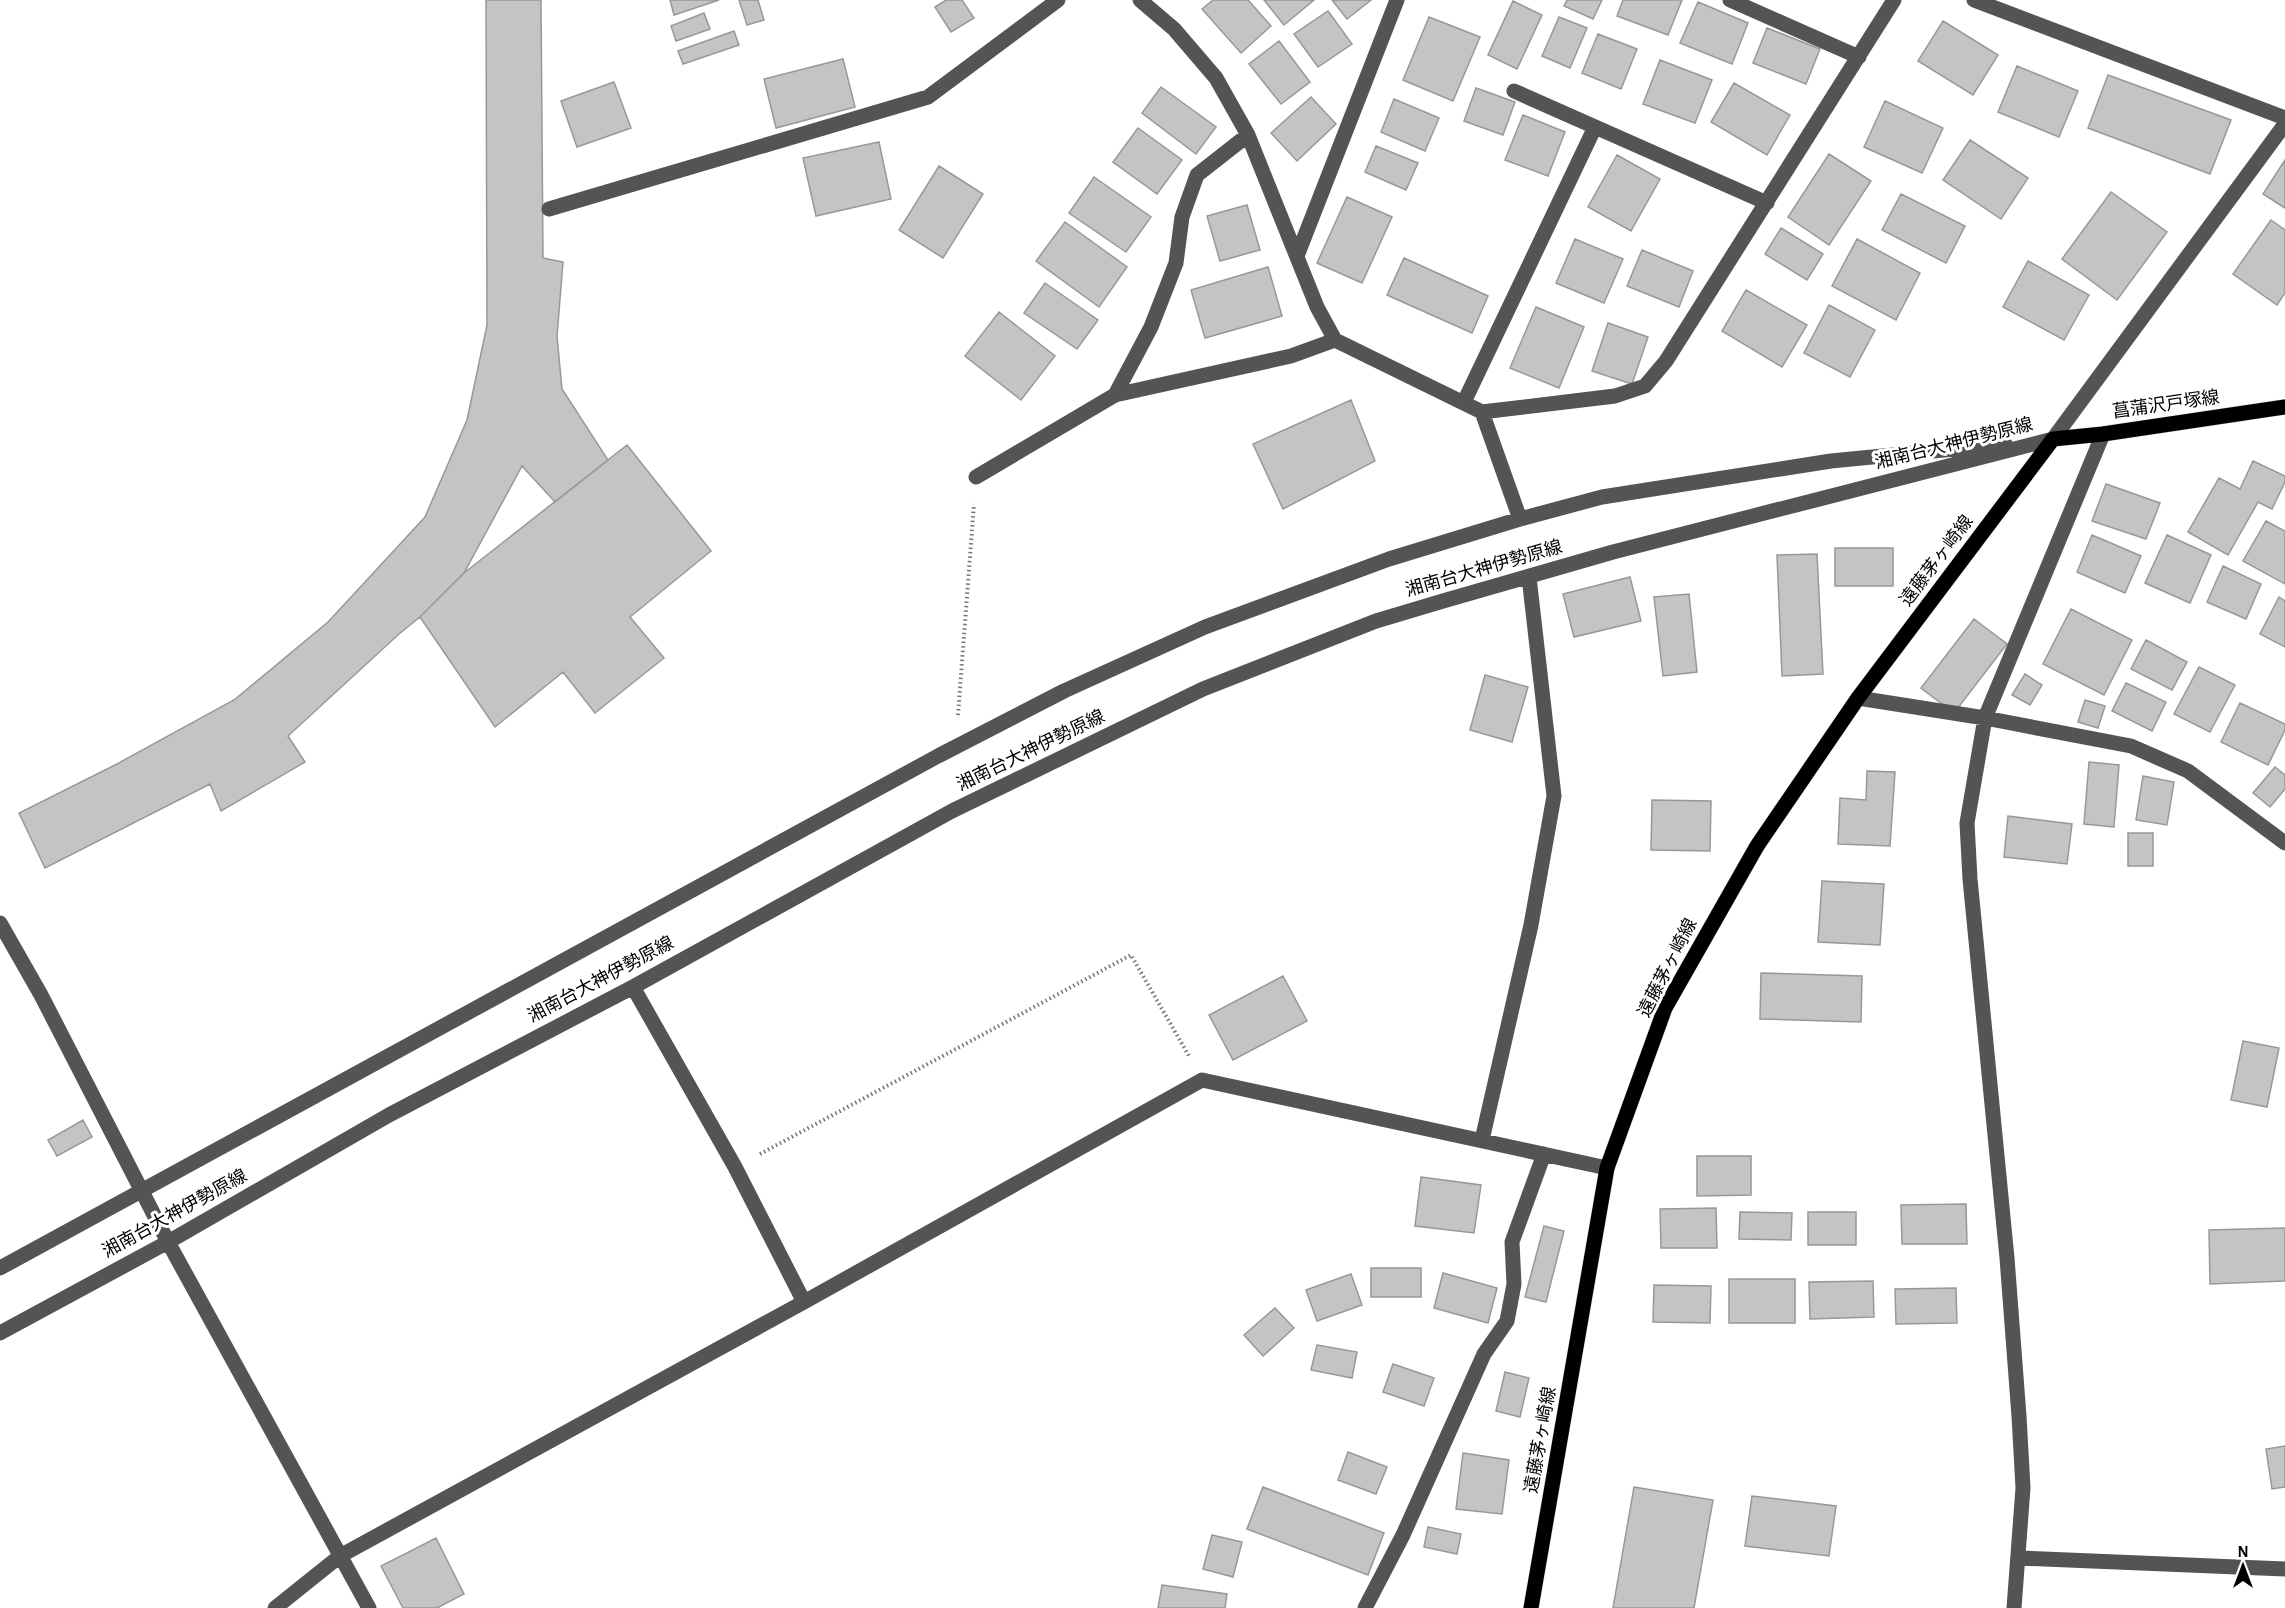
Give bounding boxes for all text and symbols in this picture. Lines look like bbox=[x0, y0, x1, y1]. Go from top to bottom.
street label: 菖蒲沢戸塚線 bbox=[2111, 387, 2221, 421]
street label: 湘南台大神伊勢原線 bbox=[1873, 414, 2035, 472]
street label: 遠藤茅ヶ崎線 bbox=[1896, 511, 1977, 610]
street label: 湘南台大神伊勢原線 bbox=[1403, 536, 1564, 600]
street label: 湘南台大神伊勢原線 bbox=[953, 706, 1108, 795]
street label: 遠藤茅ヶ崎線 bbox=[1634, 915, 1701, 1020]
street label: 湘南台大神伊勢原線 bbox=[524, 932, 677, 1026]
street label: 湘南台大神伊勢原線 bbox=[99, 1165, 250, 1261]
street label: 遠藤茅ヶ崎線 bbox=[1521, 1385, 1559, 1495]
north arrow bbox=[2213, 1536, 2273, 1596]
text: N bbox=[2237, 1544, 2249, 1560]

